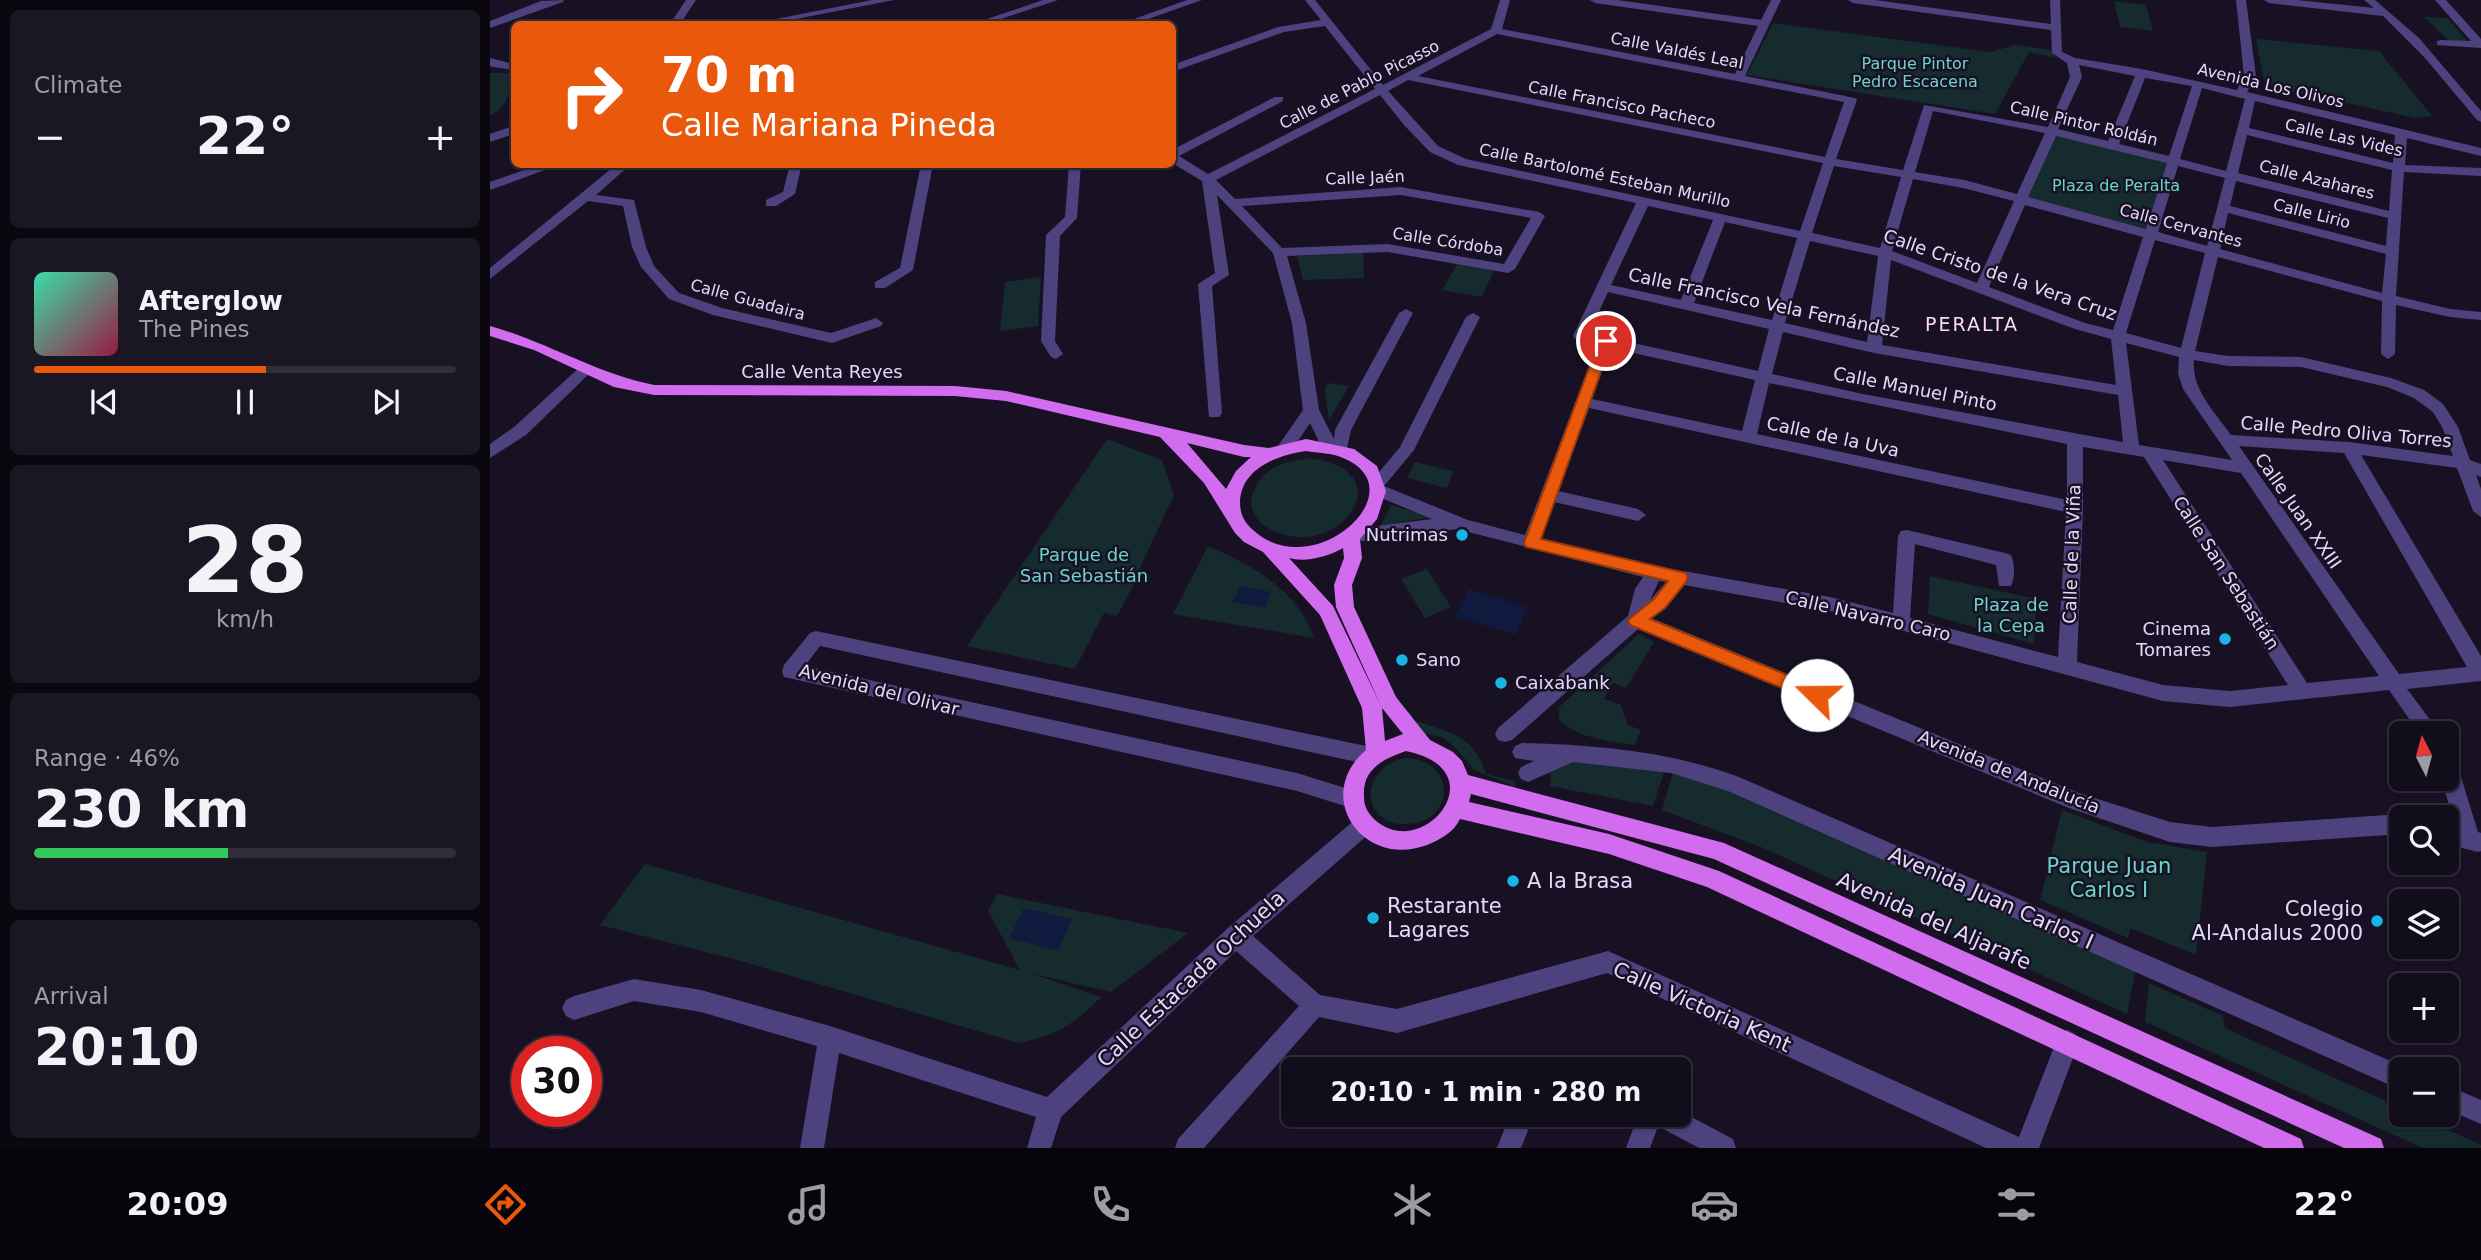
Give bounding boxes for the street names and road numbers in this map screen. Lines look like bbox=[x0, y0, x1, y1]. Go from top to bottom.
street label: Calle Valdés Leal bbox=[1609, 28, 1745, 73]
street label: Calle de Pablo Picasso bbox=[1276, 36, 1442, 133]
street label: Avenida Los Olivos bbox=[2196, 59, 2346, 112]
street label: Calle Francisco Pacheco bbox=[1526, 77, 1717, 132]
street label: Calle Pintor Roldán bbox=[2008, 97, 2160, 150]
street label: Calle Las Vides bbox=[2283, 115, 2405, 160]
street label: Calle Bartolomé Esteban Murillo bbox=[1478, 140, 1732, 211]
street label: Calle Azahares bbox=[2257, 156, 2377, 203]
street label: Calle Jaén bbox=[1325, 167, 1405, 188]
street label: Calle Lirio bbox=[2271, 195, 2352, 232]
street label: Calle Cervantes bbox=[2117, 200, 2244, 251]
street label: Calle Córdoba bbox=[1391, 223, 1505, 260]
street label: Calle Cristo de la Vera Cruz bbox=[1881, 225, 2120, 324]
street label: Calle Francisco Vela Fernández bbox=[1626, 263, 1902, 342]
street label: Calle Guadaira bbox=[688, 275, 807, 324]
street label: Calle Venta Reyes bbox=[741, 361, 903, 382]
street label: Calle Manuel Pinto bbox=[1831, 362, 1999, 415]
street label: Calle de la Uva bbox=[1765, 412, 1901, 461]
street label: Calle Pedro Oliva Torres bbox=[2240, 412, 2453, 451]
street label: Calle Juan XXIII bbox=[2251, 449, 2346, 572]
street label: Calle de la Viña bbox=[2059, 484, 2084, 624]
street label: Calle San Sebastián bbox=[2169, 492, 2284, 653]
street label: Calle Navarro Caro bbox=[1783, 586, 1953, 645]
street label: Avenida del Olivar bbox=[797, 659, 962, 720]
street label: Avenida de Andalucía bbox=[1915, 725, 2103, 818]
street label: Avenida Juan Carlos I bbox=[1885, 842, 2097, 954]
street label: Avenida del Aljarafe bbox=[1833, 867, 2035, 975]
street label: Calle Estacada Ochuela bbox=[1092, 886, 1290, 1072]
street label: Calle Victoria Kent bbox=[1609, 957, 1795, 1057]

